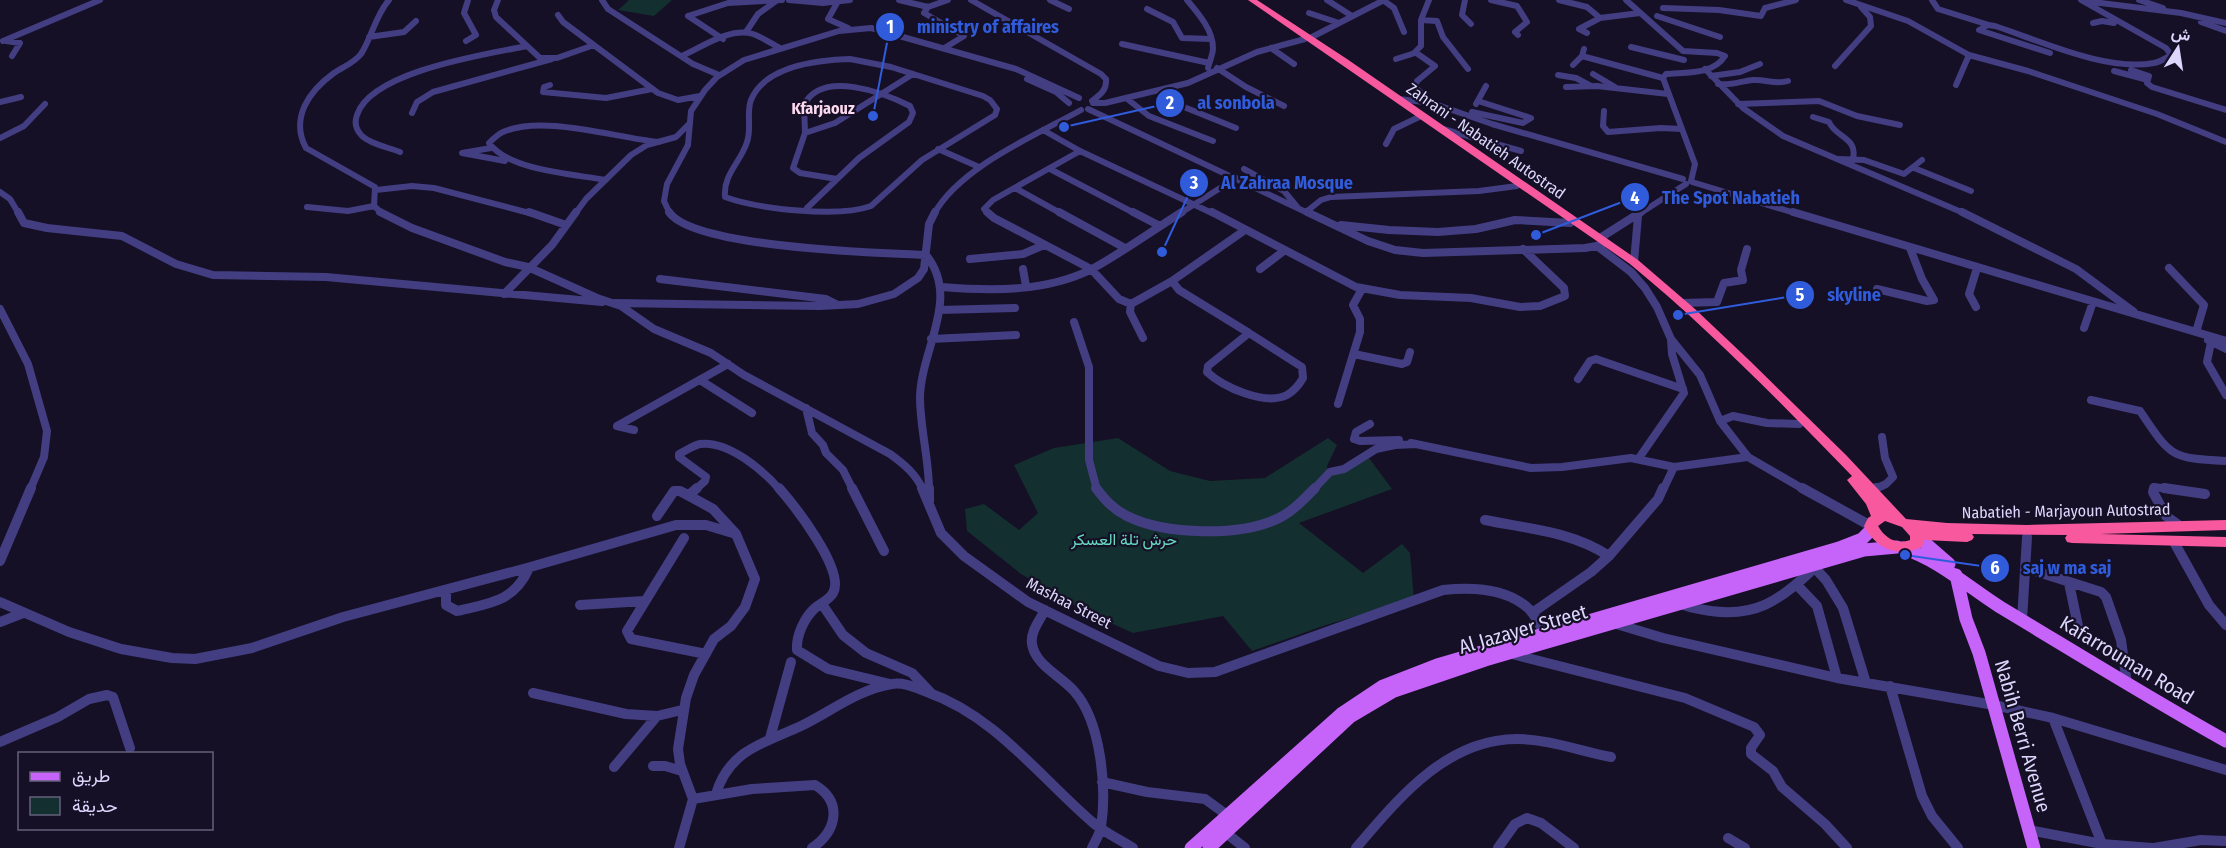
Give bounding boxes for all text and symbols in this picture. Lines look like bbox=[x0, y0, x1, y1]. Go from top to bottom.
callout: ministry of affaires bbox=[875, 9, 1071, 45]
text: 1 bbox=[886, 16, 894, 38]
text: ministry of affaires bbox=[917, 16, 1059, 38]
north arrow bbox=[2148, 18, 2208, 78]
text: ش bbox=[2170, 23, 2192, 45]
street label: Zahrani - Nabatieh Autostrad bbox=[1403, 79, 1569, 203]
callout: al sonbola bbox=[1155, 85, 1286, 121]
text: 2 bbox=[1165, 92, 1174, 114]
text: al sonbola bbox=[1197, 92, 1275, 114]
district label: Kfarjaouz bbox=[791, 99, 855, 118]
callout: Al Zahraa Mosque bbox=[1179, 165, 1365, 201]
text: 3 bbox=[1189, 172, 1199, 194]
text: Al Zahraa Mosque bbox=[1220, 172, 1353, 194]
callout: The Spot Nabatieh bbox=[1620, 179, 1812, 215]
text: 4 bbox=[1630, 187, 1640, 209]
text: The Spot Nabatieh bbox=[1662, 187, 1800, 209]
callout: skyline bbox=[1785, 277, 1893, 313]
text: 5 bbox=[1796, 284, 1805, 306]
text: skyline bbox=[1827, 284, 1881, 306]
street label: Nabatieh - Marjayoun Autostrad bbox=[1961, 500, 2171, 522]
park label: حرش تلة العسكر bbox=[1070, 530, 1177, 550]
callout: saj w ma saj bbox=[1980, 550, 2123, 586]
text: 6 bbox=[1990, 557, 2000, 579]
text: saj w ma saj bbox=[2023, 557, 2111, 579]
street label: Mashaa Street bbox=[1023, 573, 1115, 633]
street label: Al Jazayer Street bbox=[1456, 599, 1590, 659]
street label: Kafarrouman Road bbox=[2056, 611, 2198, 709]
street label: Nabih Berri Avenue bbox=[1990, 657, 2056, 815]
legend bbox=[18, 752, 213, 830]
text: طريق bbox=[72, 765, 110, 787]
text: حديقة bbox=[72, 795, 118, 817]

